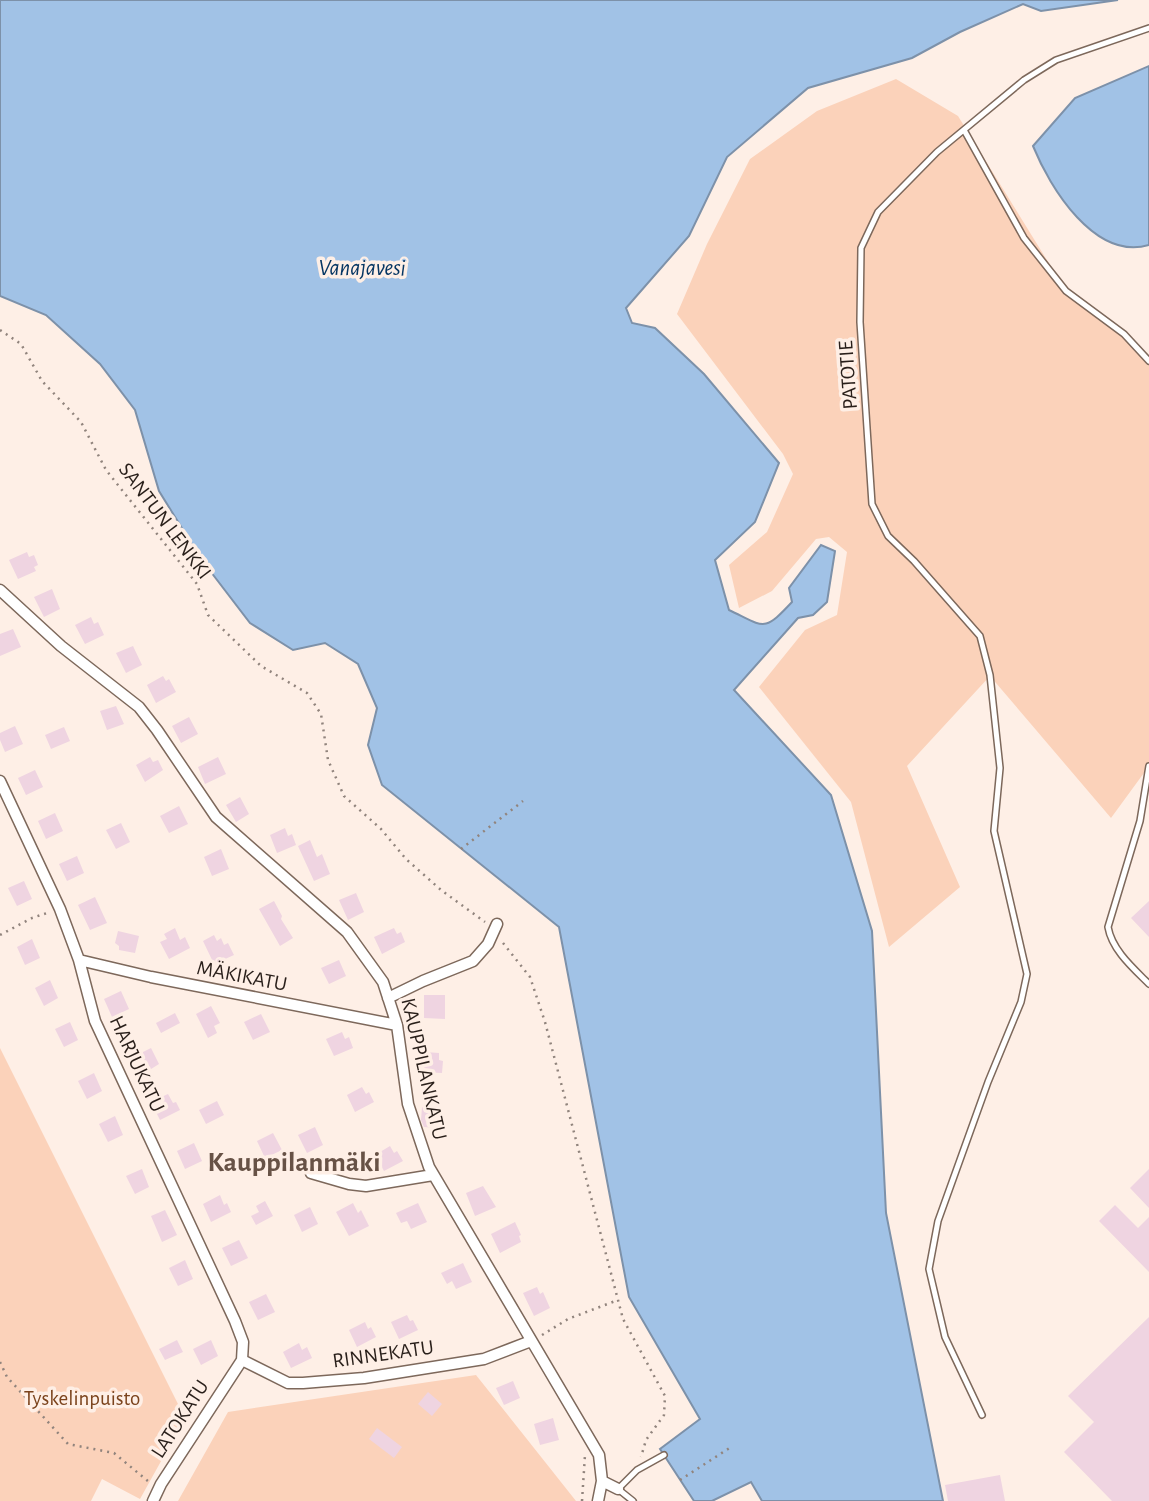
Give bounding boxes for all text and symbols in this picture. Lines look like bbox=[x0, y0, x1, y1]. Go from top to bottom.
water label: Vanajavesi bbox=[318, 257, 406, 280]
street label: PATOTIE bbox=[835, 340, 861, 410]
street label: SANTUN LENKKI bbox=[115, 459, 215, 583]
street label: MÄKIKATU bbox=[195, 956, 289, 995]
street label: KAUPPILANKATU bbox=[397, 996, 451, 1142]
street label: HARJUKATU bbox=[106, 1013, 168, 1115]
district label: Kauppilanmäki bbox=[207, 1149, 381, 1177]
street label: RINNEKATU bbox=[331, 1337, 435, 1371]
street label: LATOKATU bbox=[147, 1376, 213, 1462]
park label: Tyskelinpuisto bbox=[24, 1388, 140, 1409]

